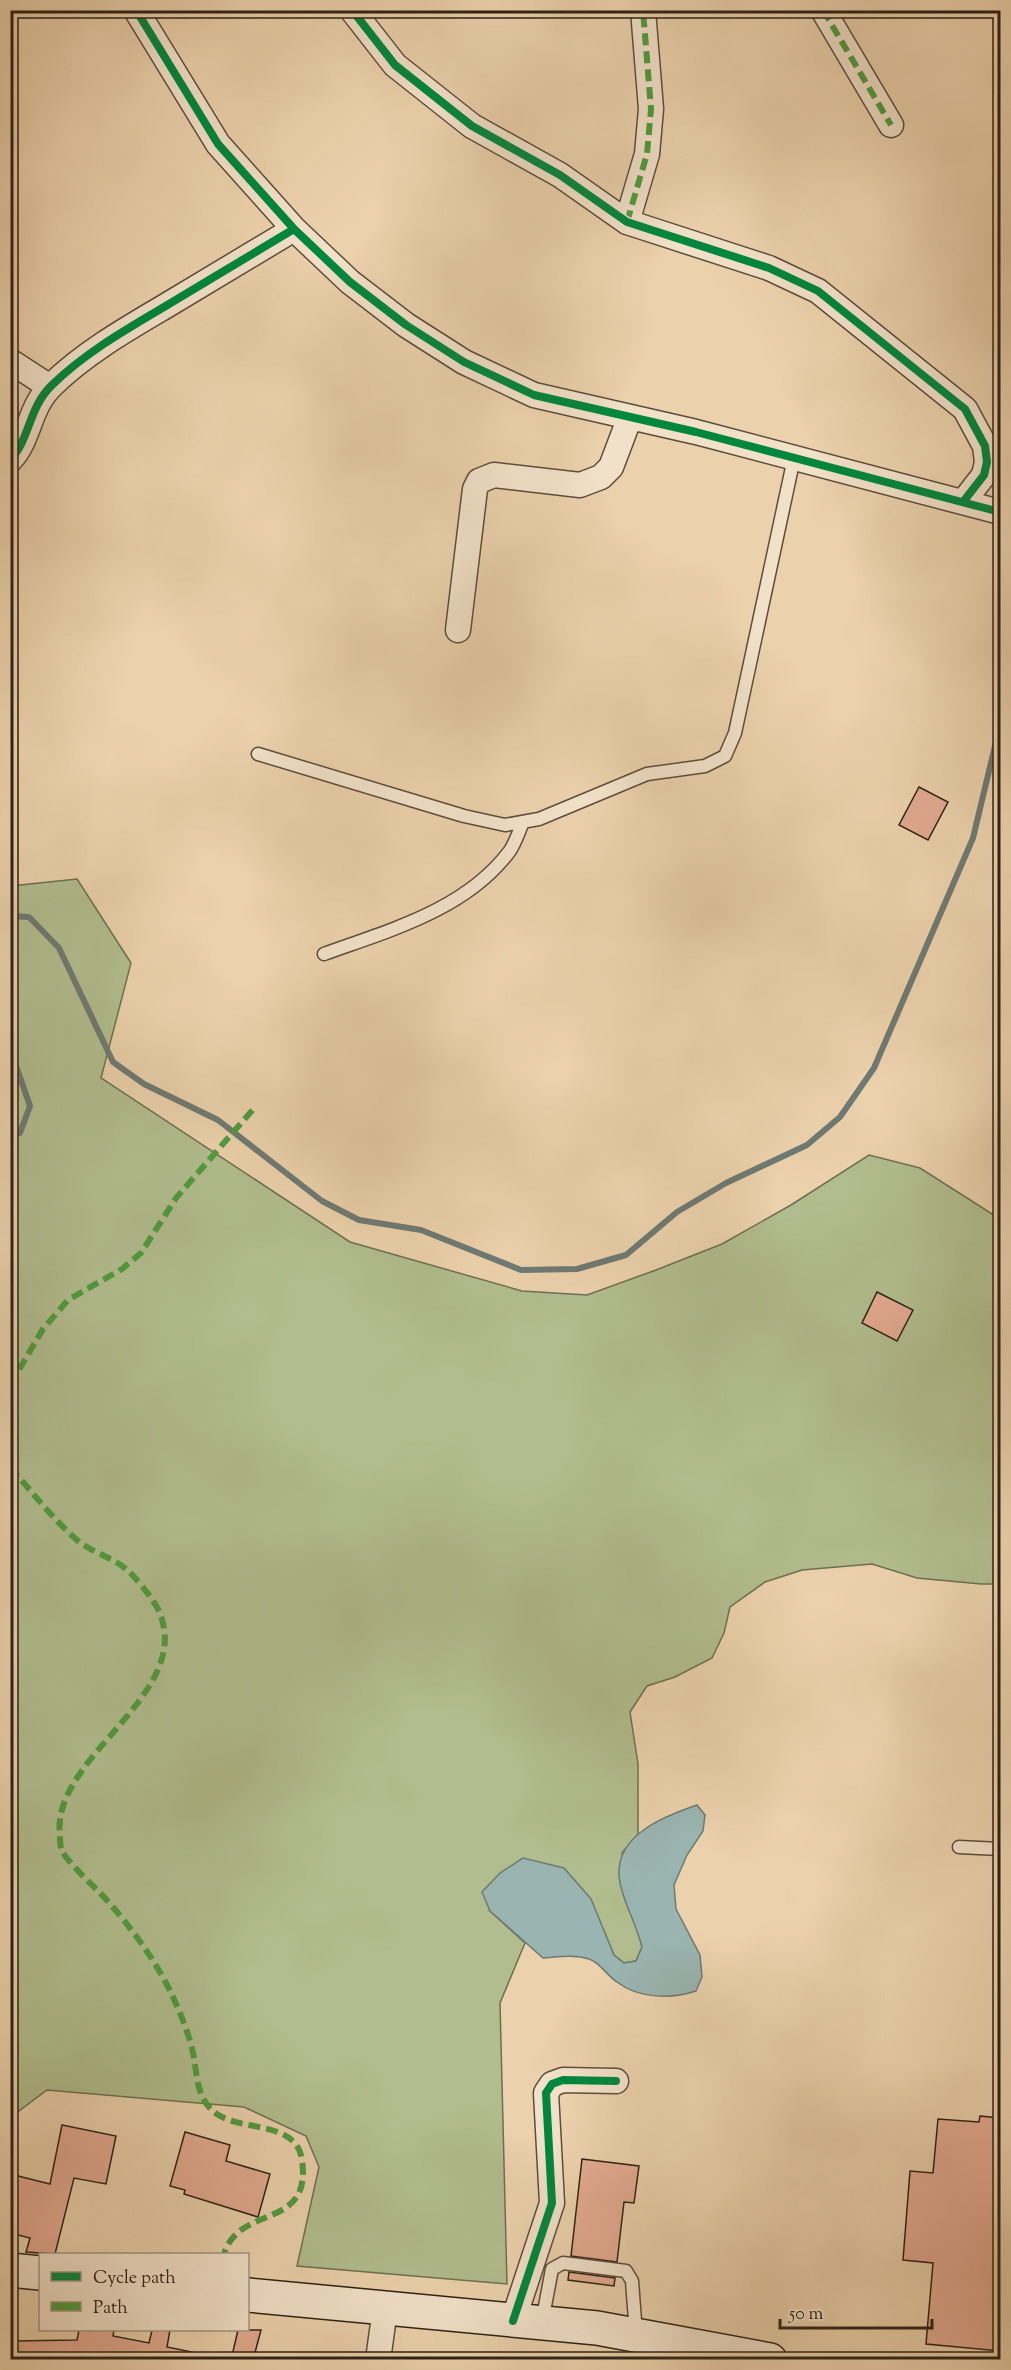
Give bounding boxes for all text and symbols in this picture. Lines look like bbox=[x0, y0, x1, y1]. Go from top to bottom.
legend bbox=[39, 2253, 249, 2331]
text: Cycle path bbox=[93, 2266, 176, 2292]
scale bar bbox=[780, 2292, 932, 2330]
text: Path bbox=[93, 2296, 128, 2322]
text: 50 m bbox=[788, 2302, 824, 2328]

